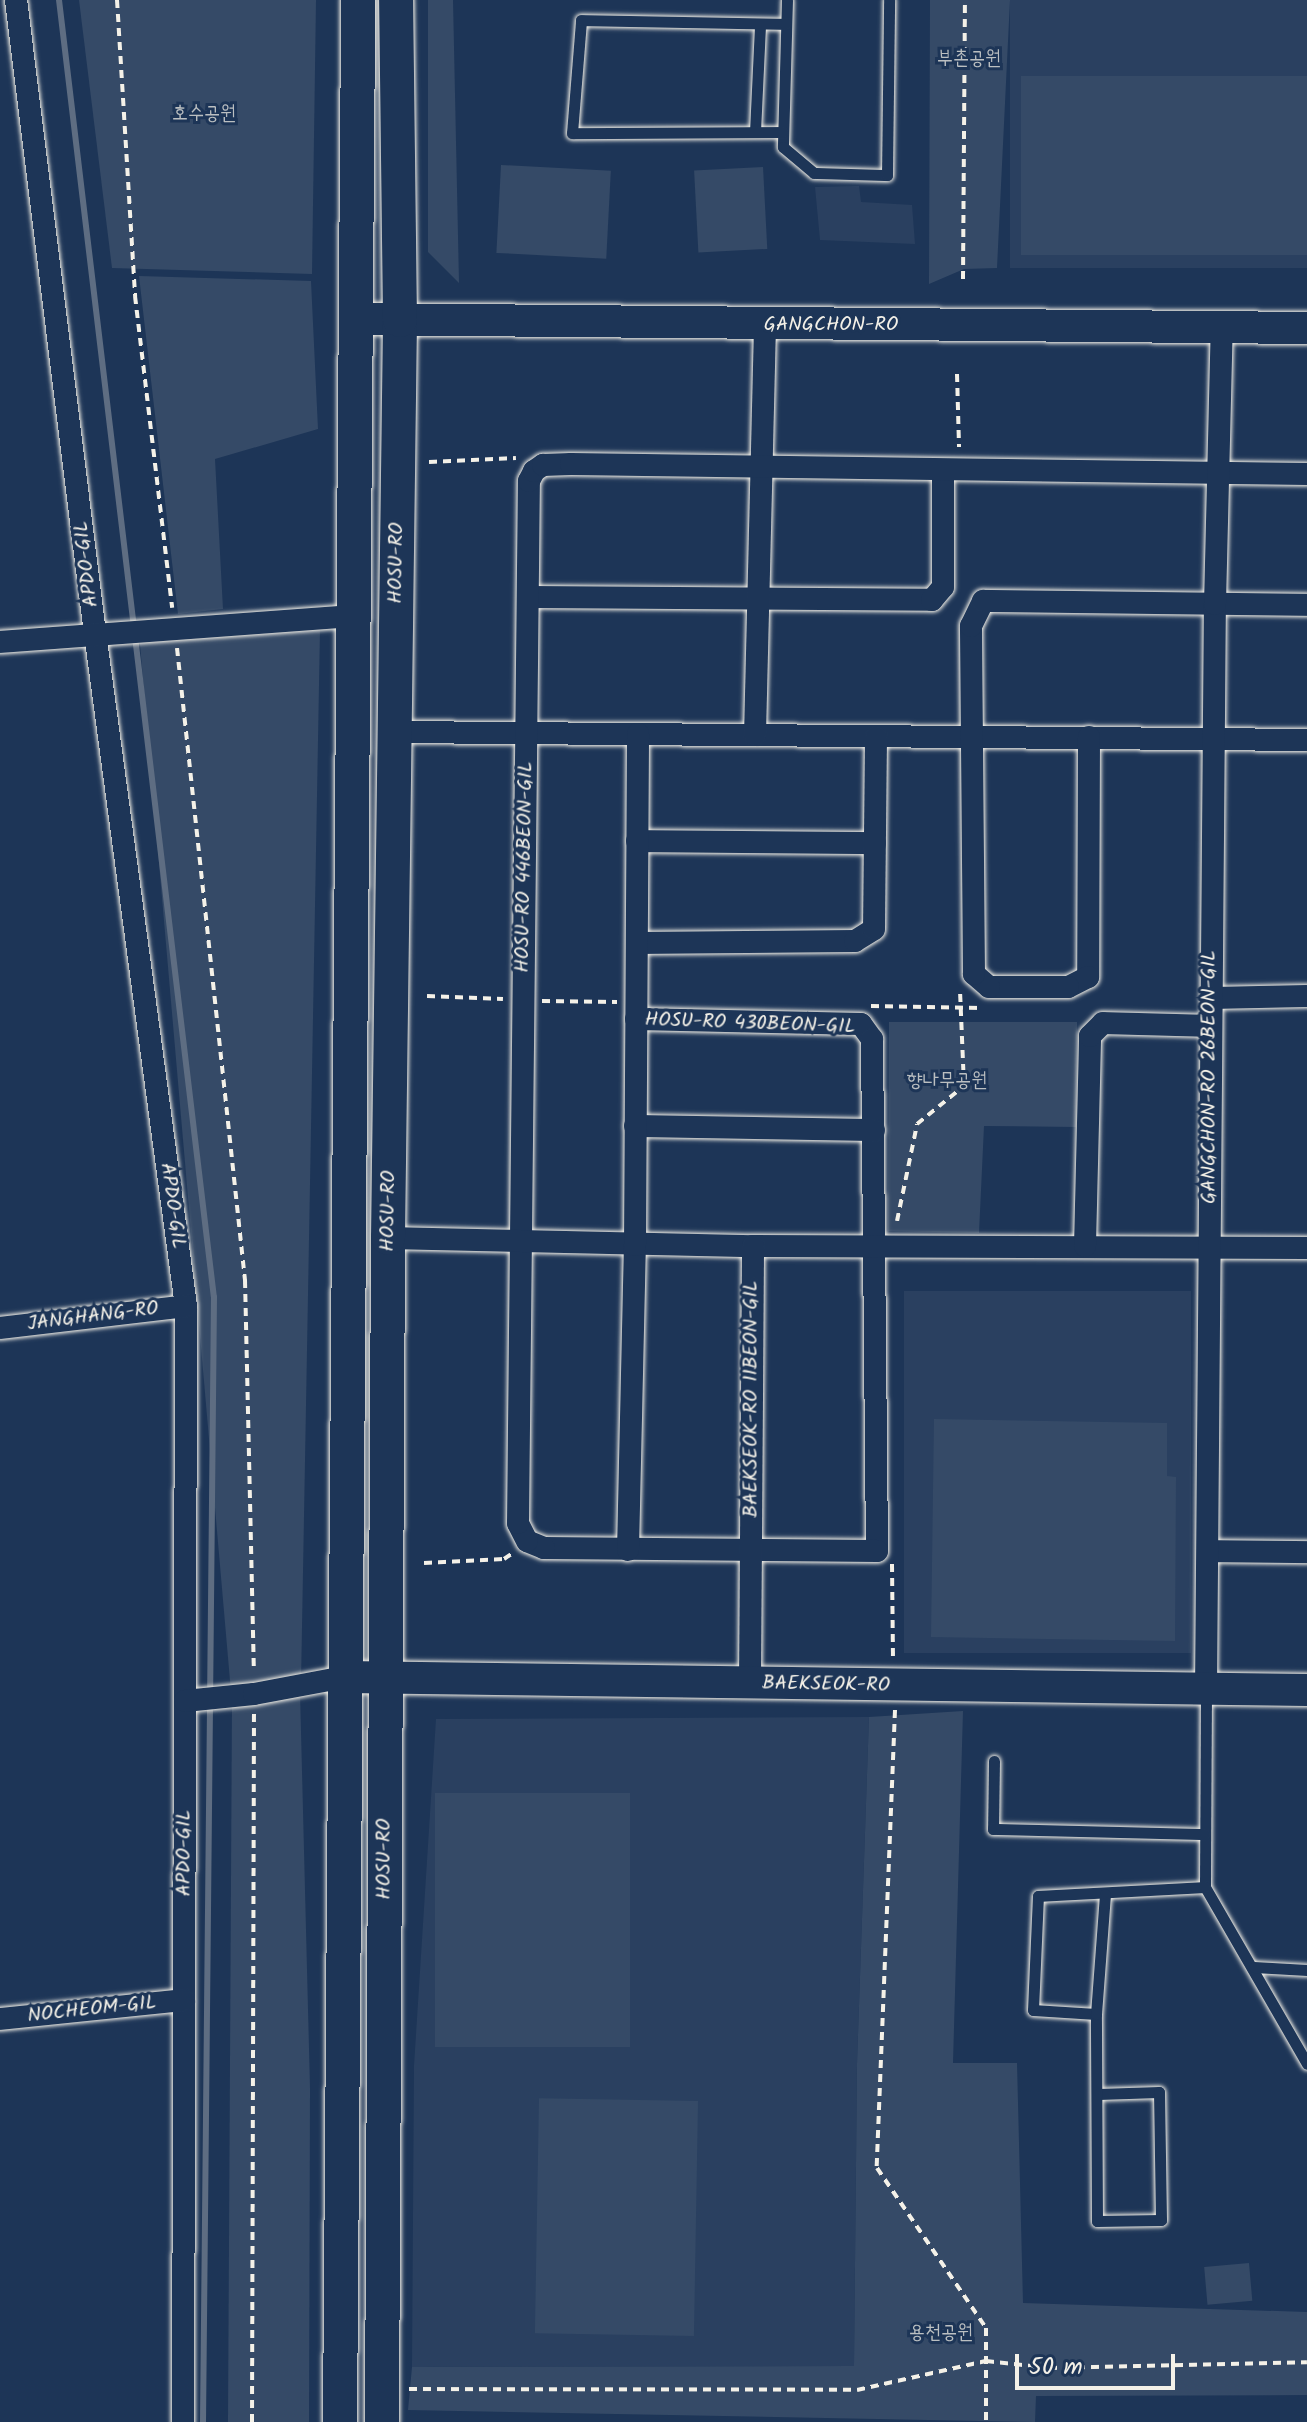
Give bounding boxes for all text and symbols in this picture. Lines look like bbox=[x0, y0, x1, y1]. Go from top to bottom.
park label: 부촌공원 bbox=[937, 47, 1001, 71]
park label: 호수공원 bbox=[172, 102, 236, 126]
street label: GANGCHON-RO bbox=[764, 313, 898, 337]
street label: APDO-GIL bbox=[70, 520, 104, 608]
street label: HOSU-RO bbox=[384, 522, 410, 604]
street label: HOSU-RO 446BEON-GIL bbox=[511, 761, 539, 973]
street label: GANGCHON-RO 26BEON-GIL bbox=[1198, 950, 1222, 1204]
street label: HOSU-RO 430BEON-GIL bbox=[644, 1008, 856, 1040]
park label: 향나무공원 bbox=[907, 1069, 987, 1093]
street label: APDO-GIL bbox=[154, 1161, 190, 1251]
street label: HOSU-RO bbox=[376, 1170, 402, 1252]
street label: BAEKSEOK-RO 11BEON-GIL bbox=[740, 1280, 764, 1518]
street label: JANGHANG-RO bbox=[26, 1297, 160, 1337]
street label: BAEKSEOK-RO bbox=[762, 1672, 890, 1698]
street label: APDO-GIL bbox=[173, 1810, 197, 1896]
street label: HOSU-RO bbox=[373, 1818, 397, 1900]
street label: NOCHEOM-GIL bbox=[26, 1991, 158, 2029]
park label: 용천공원 bbox=[909, 2321, 973, 2345]
scale bar bbox=[1019, 2338, 1179, 2388]
text: 50 m bbox=[1029, 2348, 1083, 2387]

